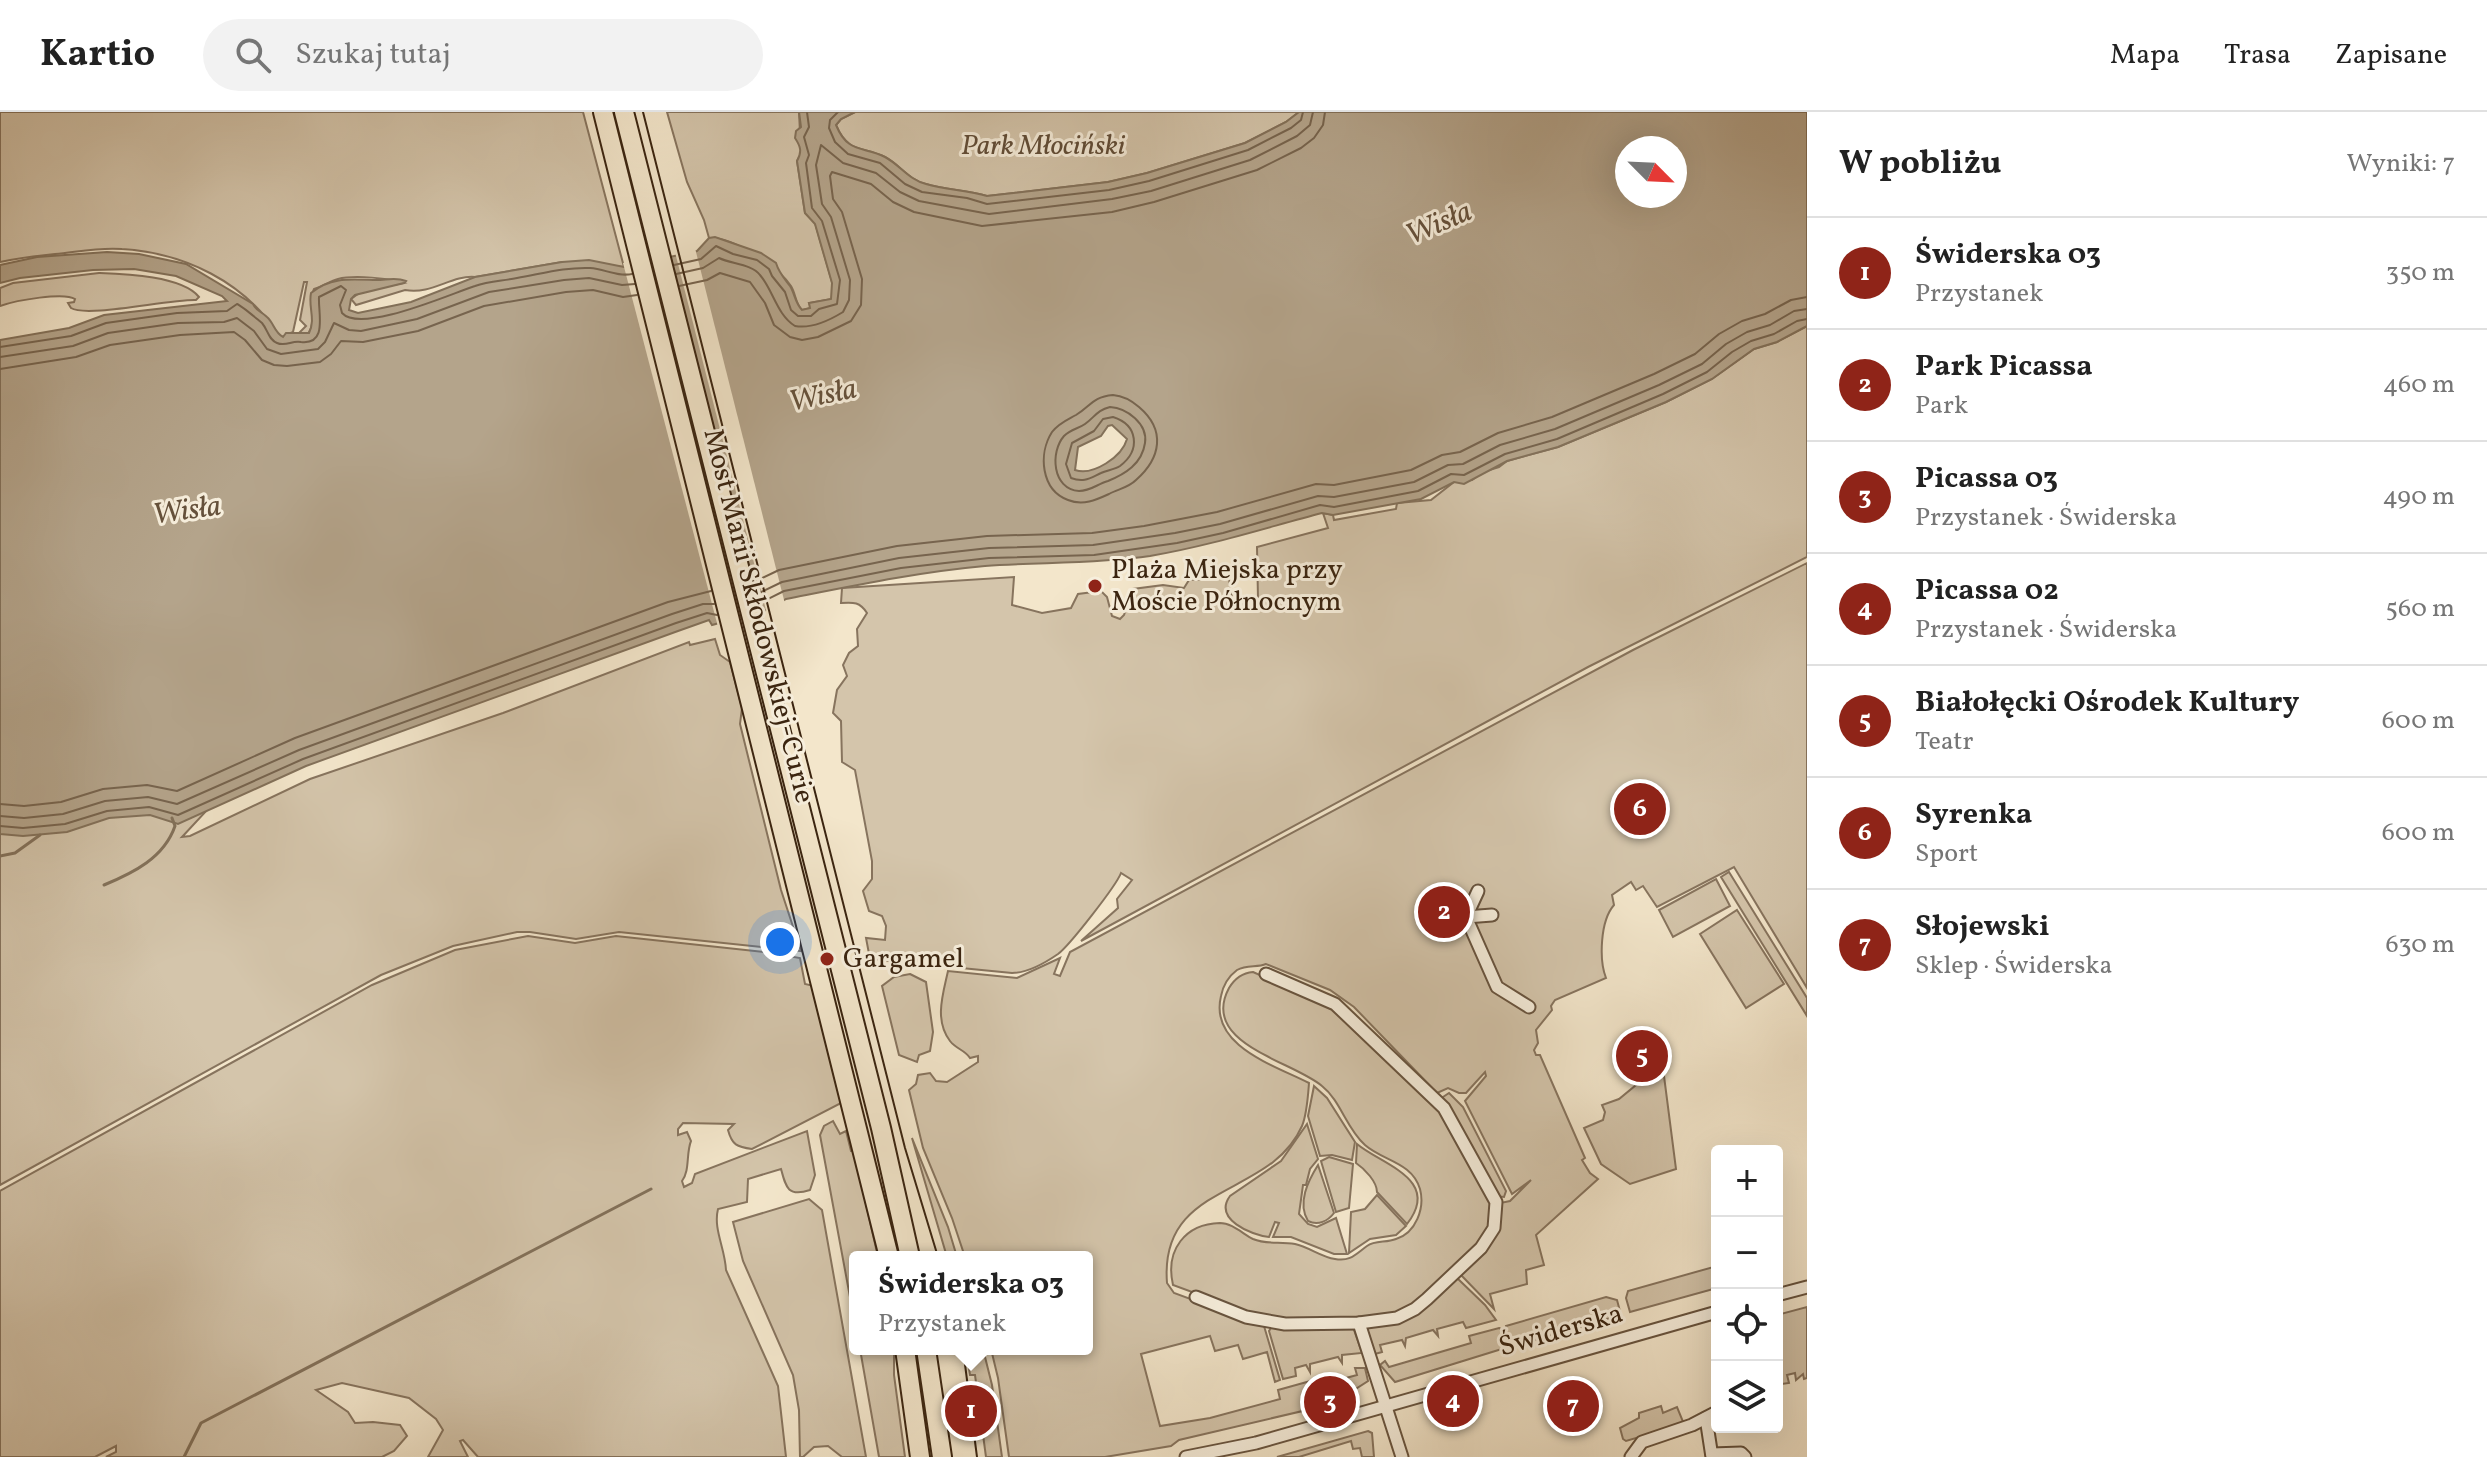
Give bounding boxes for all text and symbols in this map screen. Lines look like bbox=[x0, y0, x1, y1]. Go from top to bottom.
search box bbox=[203, 19, 763, 91]
text: Kartio bbox=[40, 29, 155, 82]
icon: search bbox=[231, 33, 275, 77]
text: Szukaj tutaj bbox=[295, 34, 451, 76]
text: Mapa bbox=[2110, 36, 2180, 75]
text: Trasa bbox=[2224, 36, 2291, 75]
text: Zapisane bbox=[2335, 36, 2447, 75]
park label: Park Młociński bbox=[961, 127, 1126, 166]
north arrow bbox=[1615, 136, 1687, 208]
text: W pobliżu bbox=[1839, 141, 2002, 188]
text: Wyniki: 7 bbox=[2347, 146, 2455, 182]
water label: Wisła bbox=[1399, 191, 1479, 257]
text: Świderska 03 bbox=[1915, 234, 2101, 276]
text: 1 bbox=[1860, 255, 1870, 291]
text: 350 m bbox=[2386, 255, 2455, 291]
text: Przystanek bbox=[1915, 276, 2043, 312]
text: Park Picassa bbox=[1915, 346, 2093, 388]
text: 2 bbox=[1858, 367, 1872, 403]
text: 460 m bbox=[2383, 367, 2455, 403]
water label: Wisła bbox=[785, 368, 861, 424]
text: Park bbox=[1915, 388, 1968, 424]
street label: Most Marii Skłodowskiej-Curie bbox=[693, 425, 823, 807]
text: Picassa 03 bbox=[1915, 458, 2058, 500]
text: 3 bbox=[1858, 479, 1872, 515]
text: 490 m bbox=[2382, 479, 2455, 515]
water label: Wisła bbox=[150, 485, 224, 537]
text: Przystanek · Świderska bbox=[1915, 500, 2177, 536]
place label: Plaża Miejska przy Moście Północnym bbox=[1111, 551, 1343, 622]
text: Picassa 02 bbox=[1915, 570, 2059, 612]
marker: Plaża Miejska przy Moście Północnym bbox=[1086, 577, 1104, 595]
text: 4 bbox=[1857, 591, 1873, 627]
text: 560 m bbox=[2386, 591, 2455, 627]
text: Przystanek · Świderska bbox=[1915, 612, 2177, 648]
text: Białołęcki Ośrodek Kultury bbox=[1915, 682, 2299, 724]
text: 5 bbox=[1859, 703, 1871, 739]
text: 600 m bbox=[2382, 703, 2455, 739]
text: Teatr bbox=[1915, 724, 1973, 760]
pin: 6 bbox=[1614, 779, 1666, 839]
text: Syrenka bbox=[1915, 794, 2032, 836]
text: 6 bbox=[1858, 815, 1872, 851]
text: 600 m bbox=[2382, 815, 2455, 851]
text: Sport bbox=[1915, 836, 1978, 872]
pin: 2 bbox=[1418, 882, 1470, 942]
text: Słojewski bbox=[1915, 906, 2050, 948]
your location bbox=[760, 922, 800, 962]
text: 7 bbox=[1859, 927, 1871, 963]
text: 630 m bbox=[2386, 927, 2455, 963]
place label: Gargamel bbox=[843, 940, 964, 979]
text: Sklep · Świderska bbox=[1915, 948, 2112, 984]
marker: Gargamel bbox=[818, 950, 836, 968]
pin: 5 bbox=[1616, 1026, 1668, 1086]
map controls bbox=[1711, 1145, 1783, 1433]
button: + bbox=[1711, 1145, 1783, 1217]
button: − bbox=[1711, 1217, 1783, 1289]
popup bbox=[849, 1251, 1093, 1355]
text: Świderska 03 bbox=[878, 1264, 1064, 1306]
button: locate bbox=[1711, 1289, 1783, 1361]
street label: Świderska bbox=[1494, 1295, 1628, 1367]
text: Przystanek bbox=[878, 1306, 1006, 1342]
button: layers bbox=[1711, 1361, 1783, 1433]
pin: 4 bbox=[1427, 1371, 1479, 1431]
pin: 3 bbox=[1304, 1372, 1356, 1432]
pin: 7 bbox=[1547, 1376, 1599, 1436]
pin: 1 bbox=[945, 1381, 997, 1441]

